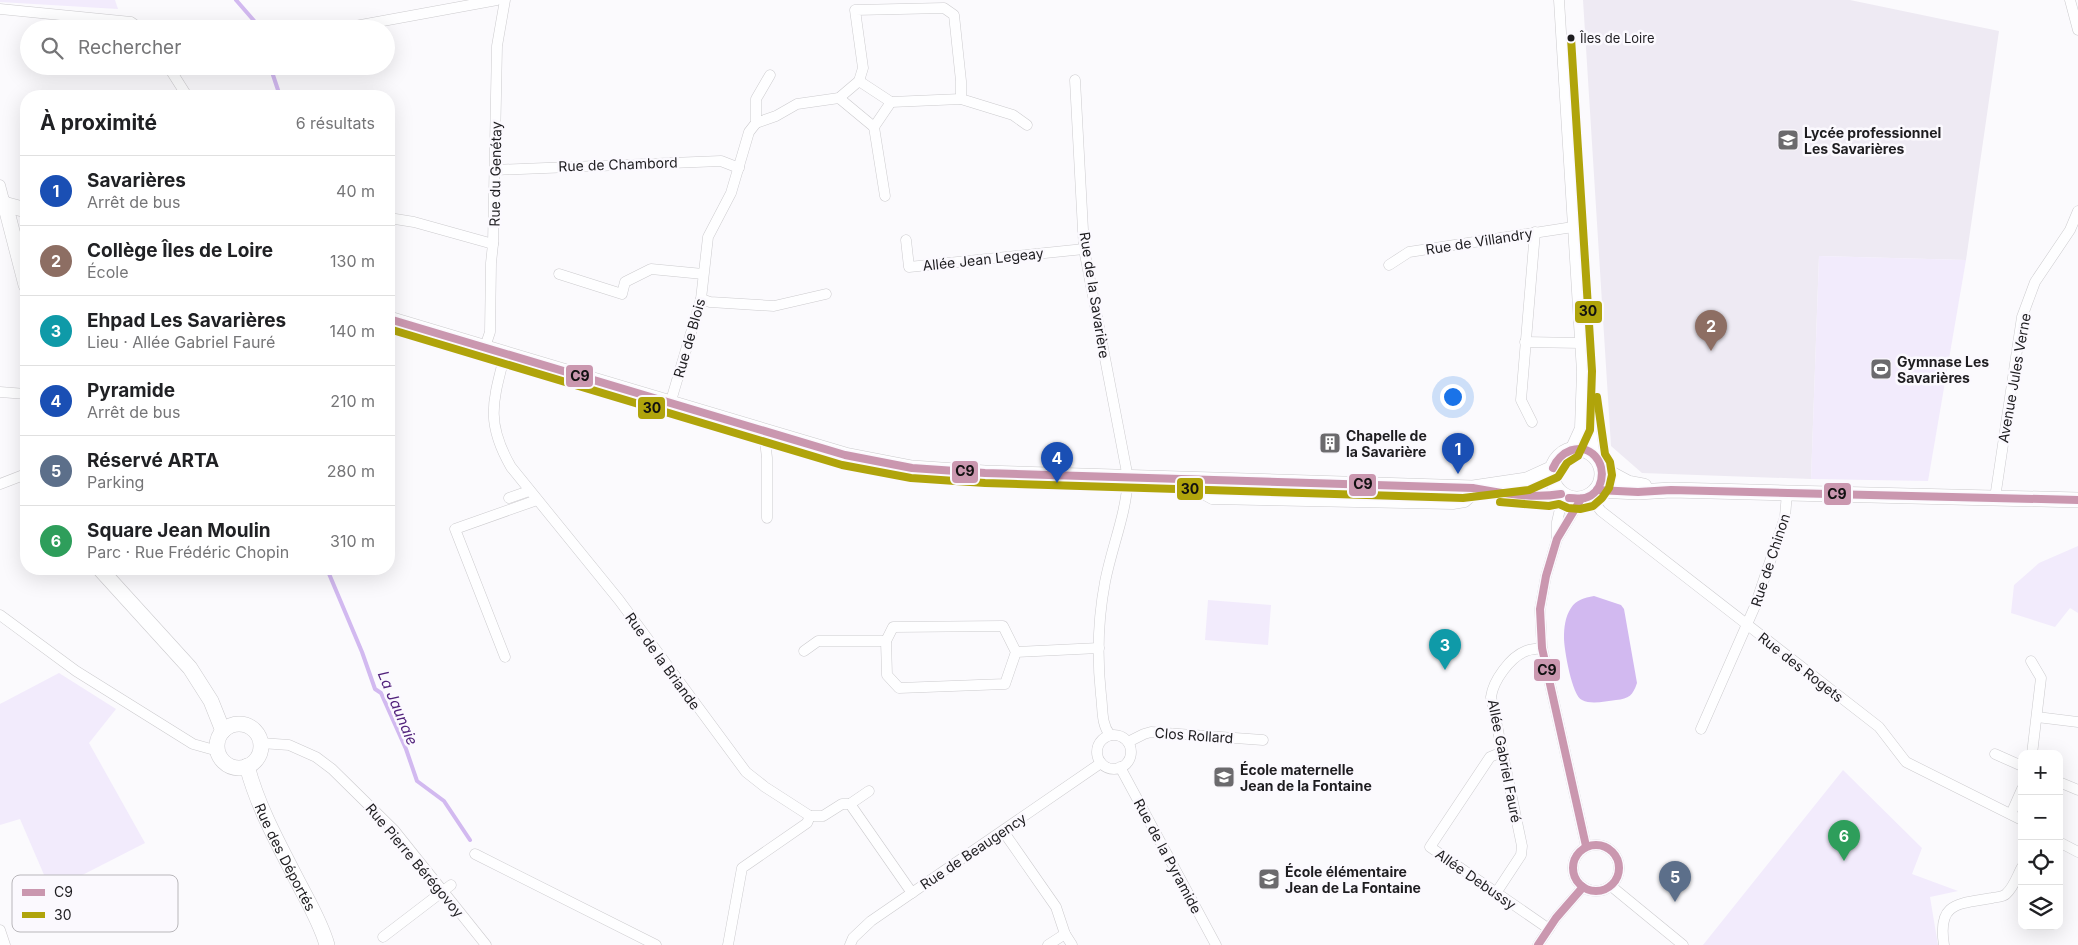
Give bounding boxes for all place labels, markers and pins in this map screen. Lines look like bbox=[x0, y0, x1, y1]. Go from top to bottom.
place label: Îles de Loire bbox=[1579, 30, 1654, 46]
marker: Îles de Loire bbox=[1566, 33, 1576, 43]
place label: Lycée professionnel Les Savarières bbox=[1804, 124, 1941, 157]
school or university icon: Lycée professionnel Les Savarières bbox=[1776, 128, 1800, 152]
pin: 2 bbox=[1695, 310, 1727, 351]
place label: Gymnase Les Savarières bbox=[1897, 353, 1989, 386]
sports icon: Gymnase Les Savarières bbox=[1869, 357, 1893, 381]
place label: Chapelle de la Savarière bbox=[1346, 427, 1427, 460]
building icon: Chapelle de la Savarière bbox=[1318, 431, 1342, 455]
pin: 1 bbox=[1442, 433, 1474, 474]
pin: 4 bbox=[1041, 442, 1073, 483]
pin: 3 bbox=[1429, 629, 1461, 670]
place label: École maternelle Jean de la Fontaine bbox=[1240, 760, 1372, 794]
school or university icon: École maternelle Jean de la Fontaine bbox=[1212, 765, 1236, 789]
pin: 6 bbox=[1828, 820, 1860, 861]
pin: 5 bbox=[1659, 861, 1691, 902]
place label: École élémentaire Jean de La Fontaine bbox=[1285, 862, 1421, 896]
school or university icon: École élémentaire Jean de La Fontaine bbox=[1257, 867, 1281, 891]

